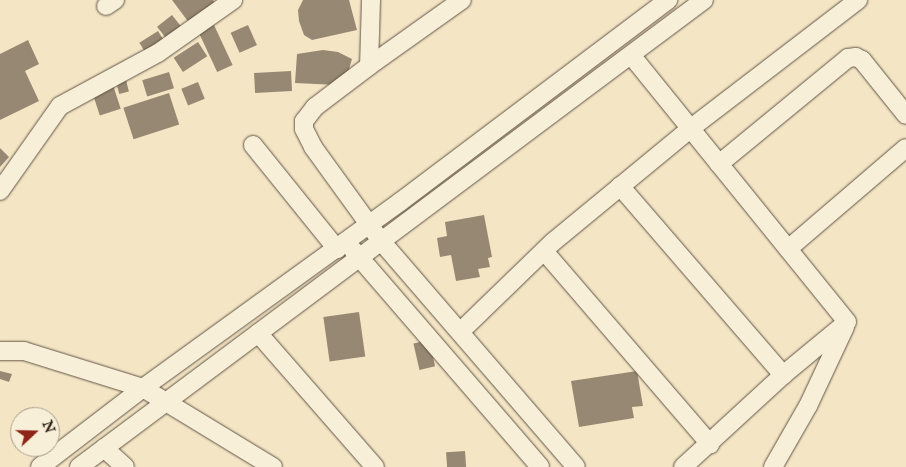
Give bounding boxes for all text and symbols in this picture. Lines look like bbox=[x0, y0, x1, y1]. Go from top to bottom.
north arrow bbox=[10, 407, 60, 457]
text: N bbox=[37, 418, 59, 436]

